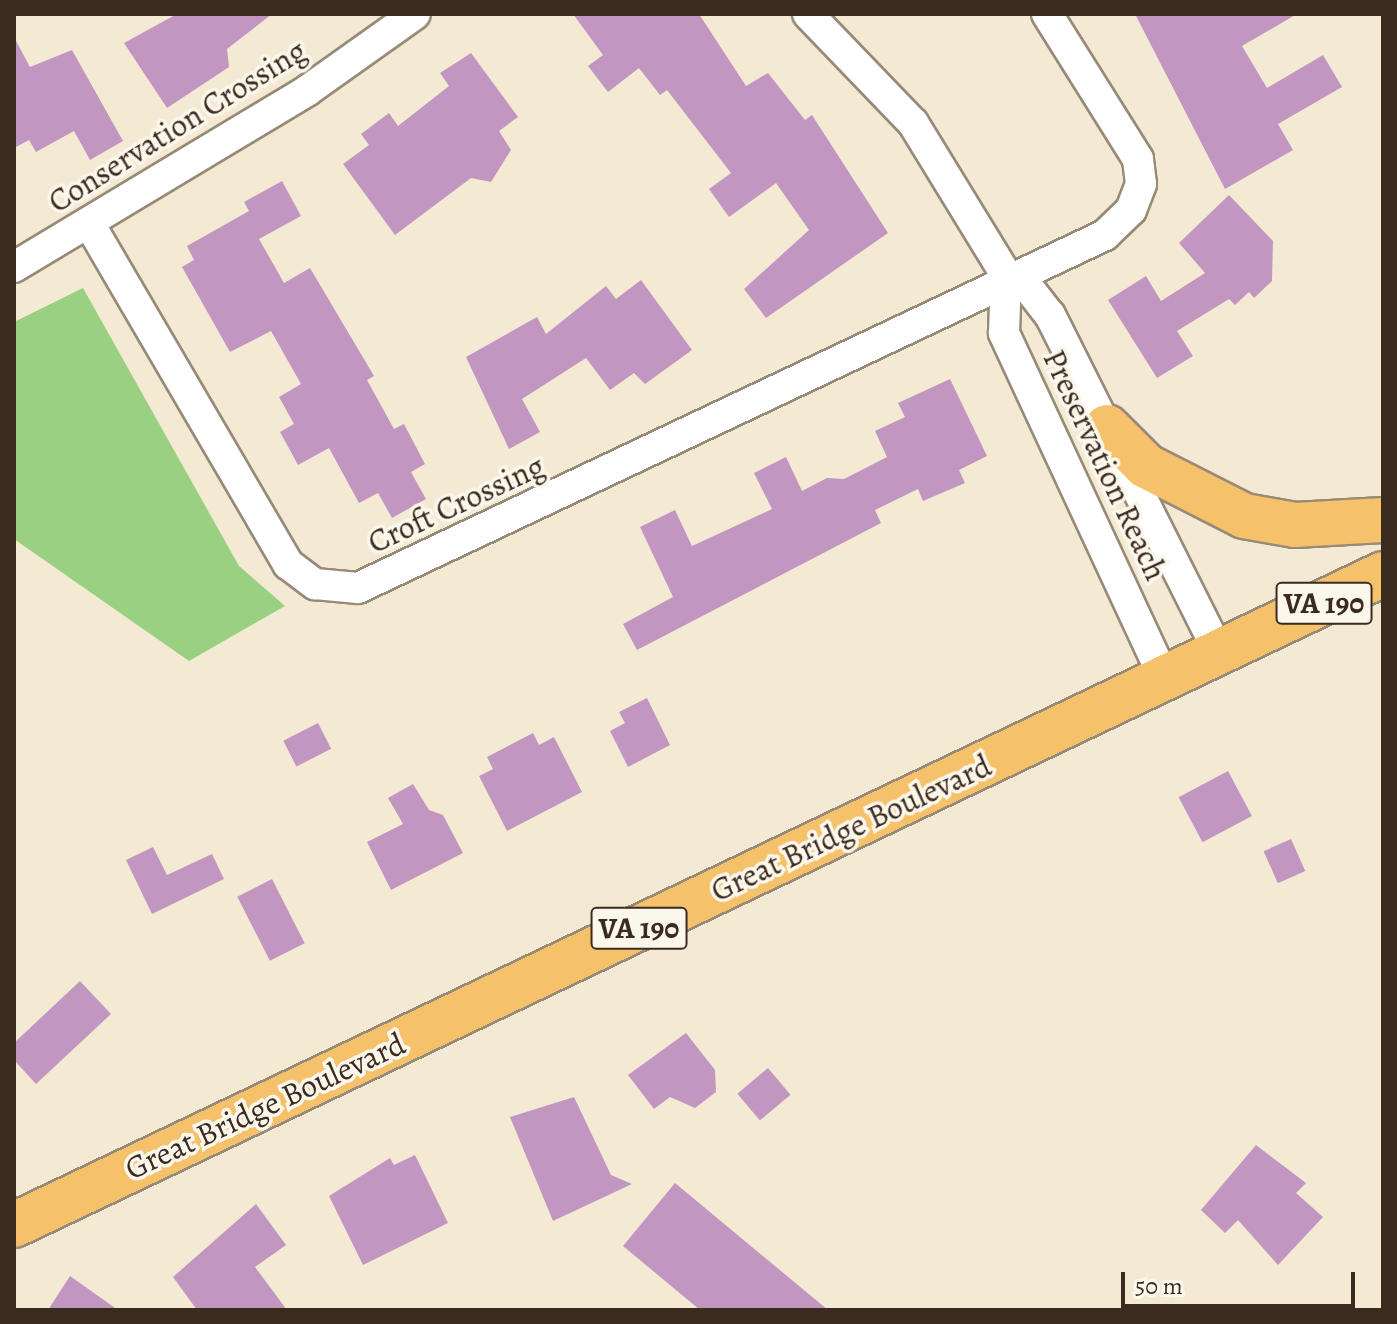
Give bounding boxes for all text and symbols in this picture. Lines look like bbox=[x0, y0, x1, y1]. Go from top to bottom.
street label: Conservation Crossing bbox=[41, 31, 313, 221]
street label: Preservation Reach bbox=[1035, 344, 1175, 586]
street label: Croft Crossing bbox=[362, 446, 550, 562]
road number: VA 190 bbox=[1274, 577, 1374, 629]
street label: Great Bridge Boulevard bbox=[705, 746, 997, 910]
road number: VA 190 bbox=[589, 902, 689, 954]
street label: Great Bridge Boulevard bbox=[119, 1024, 411, 1188]
scale bar bbox=[1125, 1256, 1359, 1306]
text: 50 m bbox=[1135, 1270, 1183, 1302]

